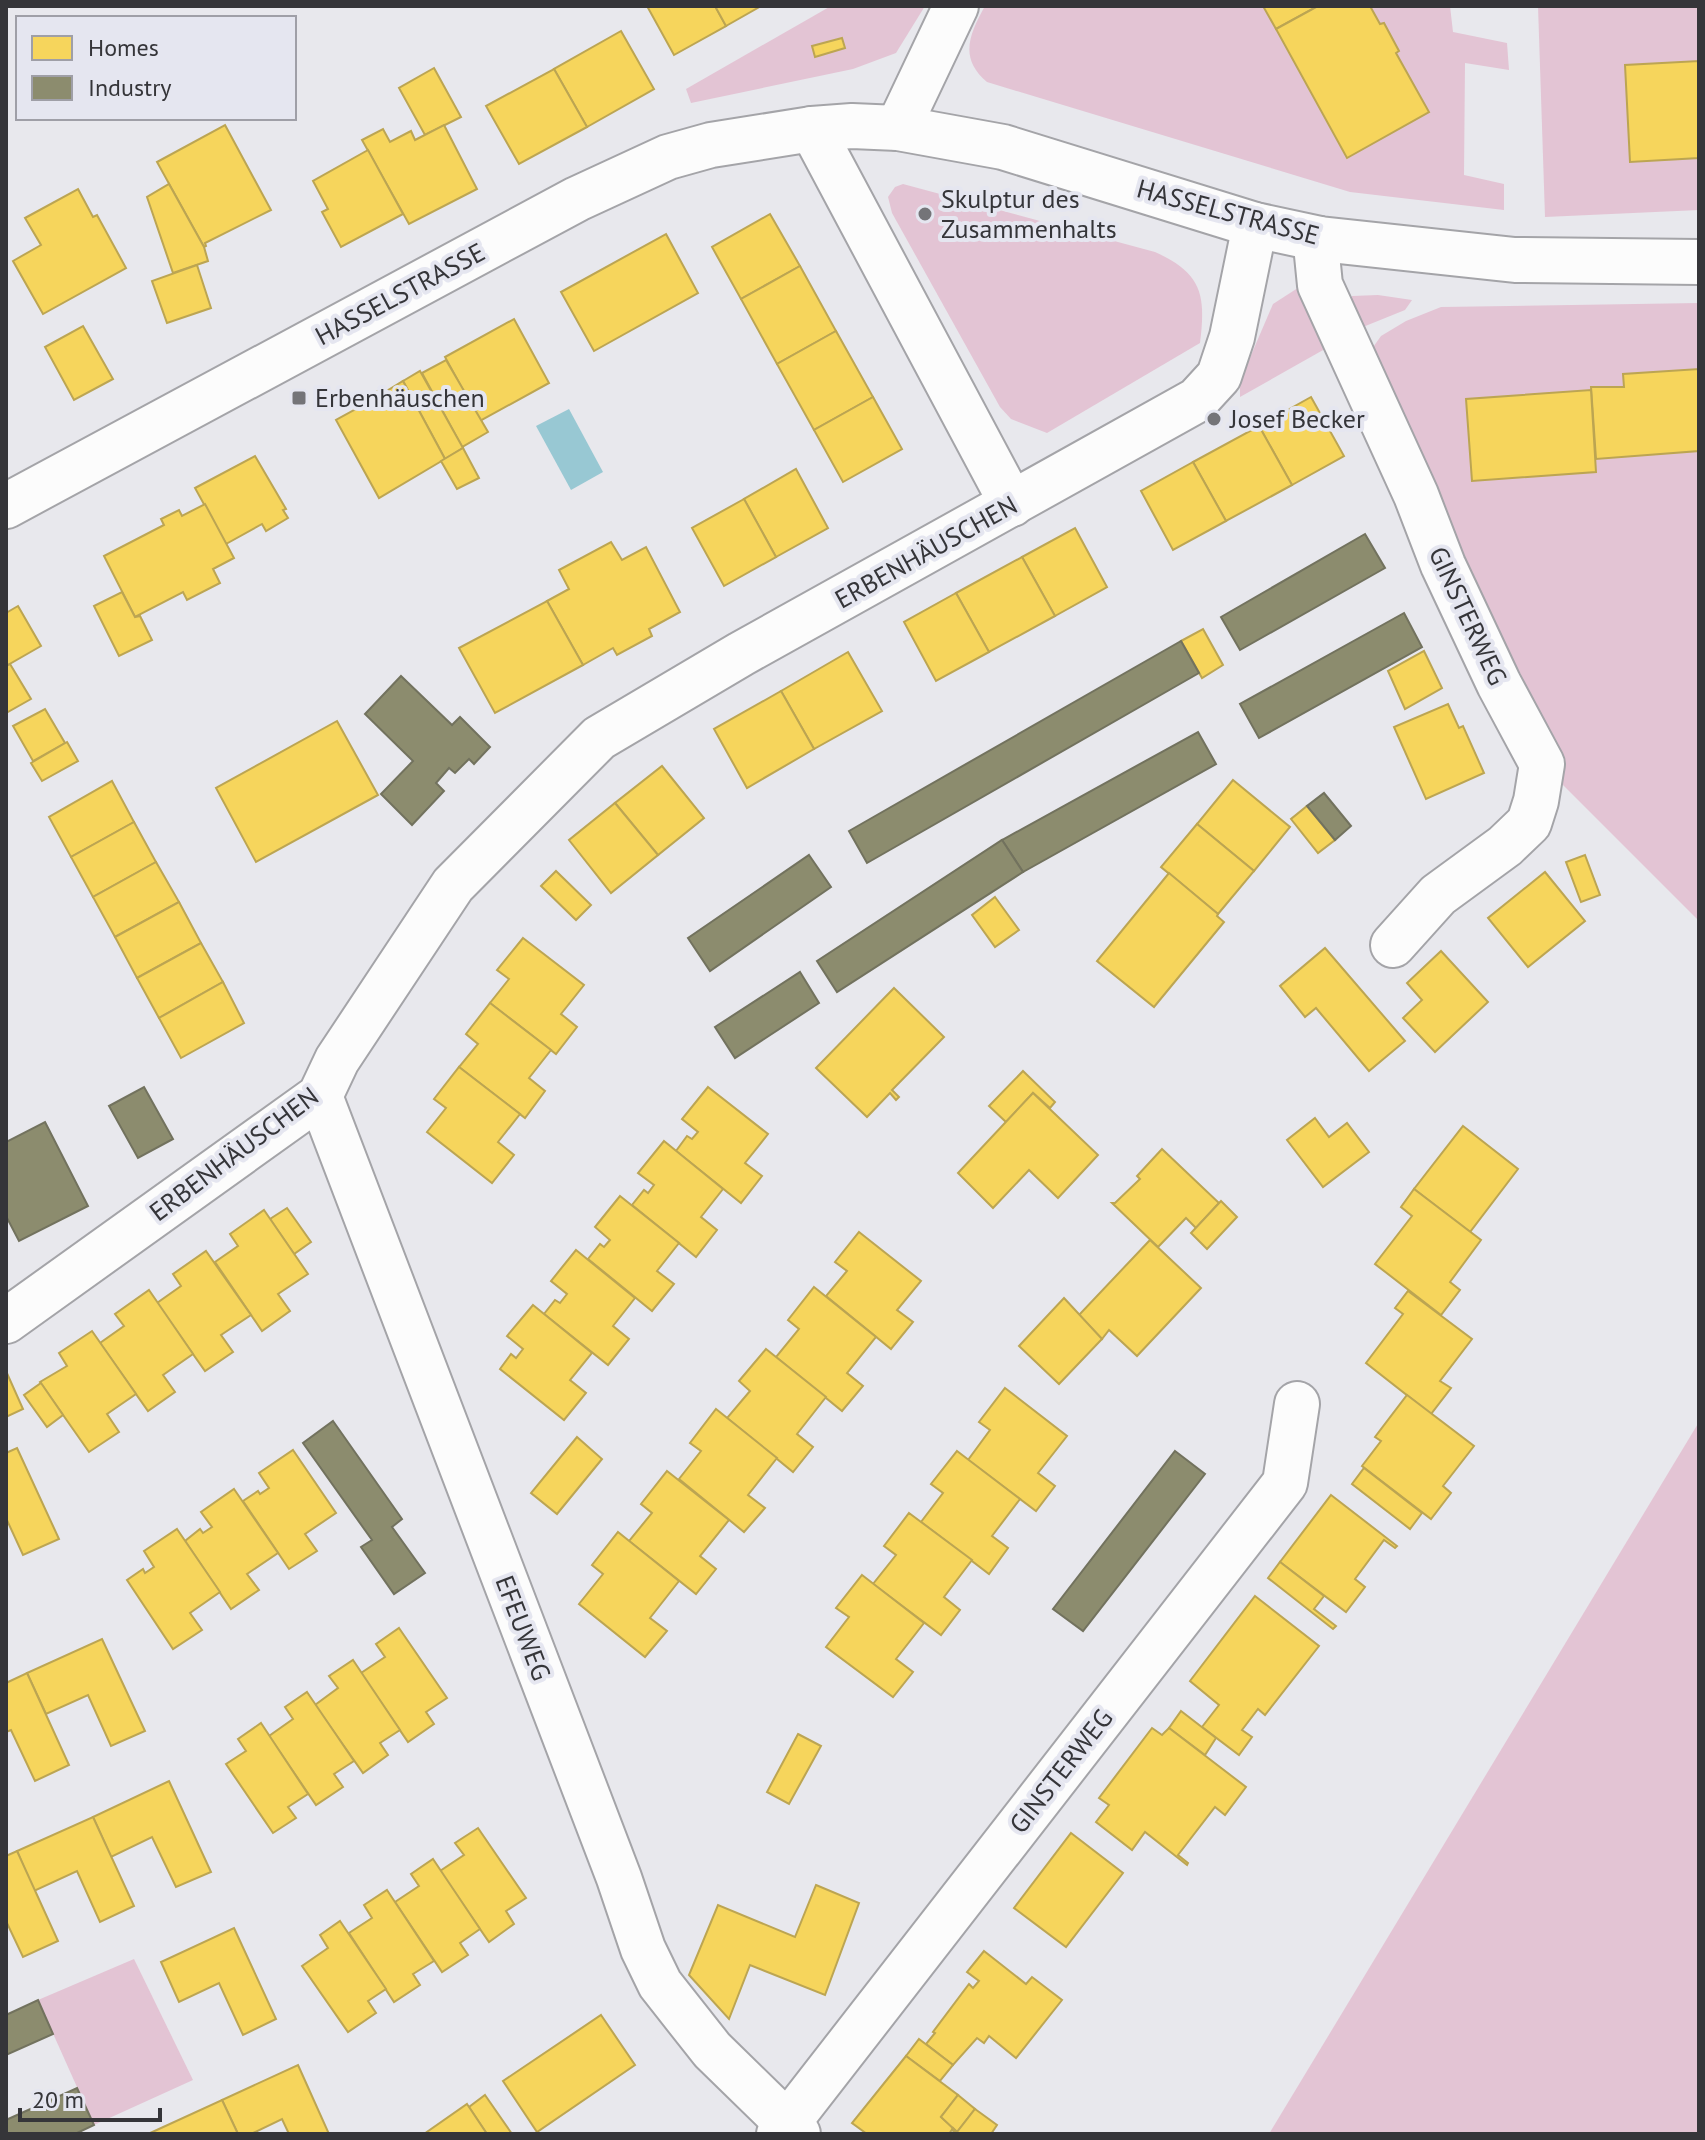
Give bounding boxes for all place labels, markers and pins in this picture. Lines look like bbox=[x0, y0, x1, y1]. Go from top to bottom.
place label: Skulptur des Zusammenhalts bbox=[941, 182, 1117, 245]
marker: Skulptur des Zusammenhalts bbox=[916, 205, 934, 223]
place label: Erbenhäuschen bbox=[315, 381, 485, 414]
marker: Erbenhäuschen bbox=[290, 389, 308, 407]
place label: Josef Becker bbox=[1229, 402, 1365, 435]
marker: Josef Becker bbox=[1205, 410, 1223, 428]

